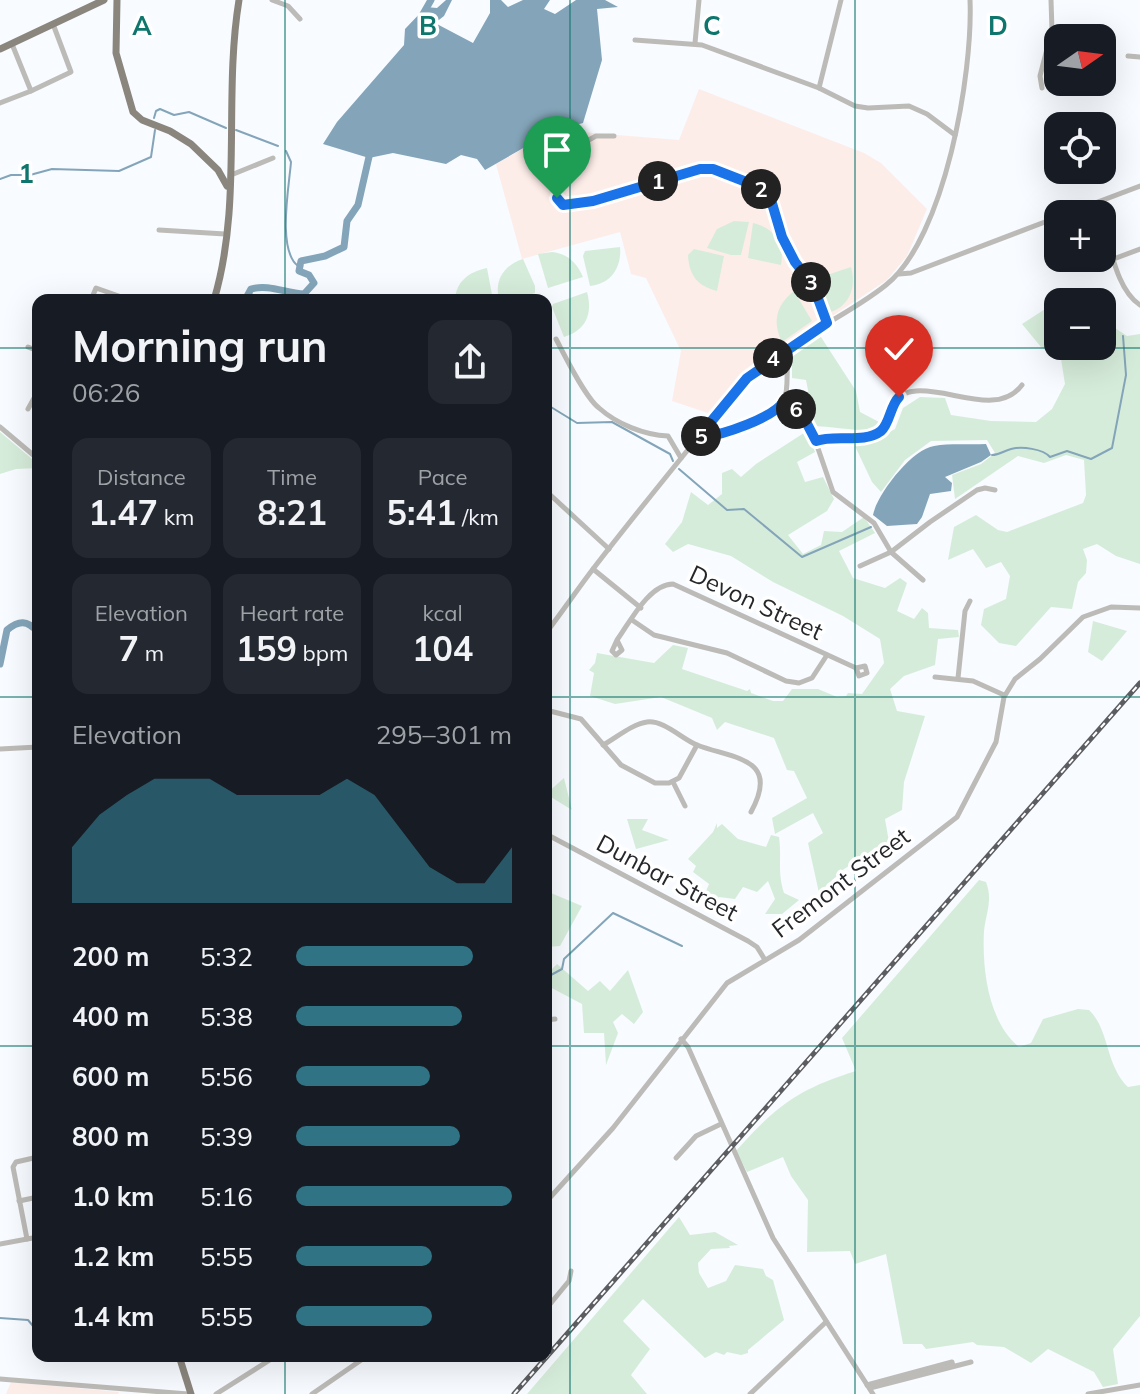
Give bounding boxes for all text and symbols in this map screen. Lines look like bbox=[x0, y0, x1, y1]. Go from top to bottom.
text: A bbox=[132, 9, 152, 42]
text: B bbox=[419, 9, 437, 42]
text: C bbox=[703, 9, 721, 42]
text: D bbox=[988, 9, 1008, 42]
north arrow bbox=[1044, 24, 1116, 96]
map controls bbox=[1044, 24, 1116, 360]
button: locate bbox=[1044, 112, 1116, 184]
pin bbox=[523, 116, 591, 198]
icon: arrive bbox=[535, 128, 579, 172]
text: 1 bbox=[18, 157, 34, 190]
pin: 1 bbox=[638, 161, 678, 201]
text: 1 bbox=[651, 167, 665, 195]
pin: 2 bbox=[741, 169, 781, 209]
text: 2 bbox=[754, 175, 768, 203]
button: + bbox=[1044, 200, 1116, 272]
pin: 3 bbox=[791, 262, 831, 302]
text: 3 bbox=[804, 268, 818, 296]
button: − bbox=[1044, 288, 1116, 360]
pin bbox=[865, 315, 933, 397]
text: Morning run bbox=[72, 318, 328, 373]
button: share bbox=[428, 320, 512, 404]
icon: check bbox=[877, 327, 921, 371]
pin: 4 bbox=[753, 338, 793, 378]
text: 4 bbox=[766, 344, 780, 372]
text: 06:26 bbox=[72, 376, 140, 409]
pin: 6 bbox=[776, 389, 816, 429]
text: 6 bbox=[789, 395, 803, 423]
pin: 5 bbox=[681, 416, 721, 456]
text: 5 bbox=[694, 422, 708, 450]
text: Distance bbox=[97, 463, 186, 491]
text: Time bbox=[267, 463, 317, 491]
text: Pace bbox=[418, 463, 467, 491]
text: 1.47 bbox=[88, 491, 158, 534]
text: 8:21 bbox=[257, 491, 327, 534]
text: 5:41 bbox=[387, 491, 456, 534]
text: km bbox=[158, 503, 194, 531]
text: /km bbox=[456, 503, 499, 531]
street label: Devon Street bbox=[685, 558, 828, 646]
text: Elevation bbox=[95, 599, 188, 627]
text: Heart rate bbox=[240, 599, 344, 627]
text: kcal bbox=[423, 599, 463, 627]
text: 7 bbox=[119, 627, 139, 670]
text: 159 bbox=[236, 627, 297, 670]
text: 104 bbox=[412, 627, 473, 670]
text: m bbox=[139, 639, 164, 667]
text: bpm bbox=[297, 639, 348, 667]
text: Elevation bbox=[72, 718, 182, 751]
text: 295–301 m bbox=[376, 718, 512, 751]
street label: Fremont Street bbox=[766, 821, 915, 944]
street label: Dunbar Street bbox=[592, 827, 743, 927]
text: 200 m bbox=[72, 940, 149, 973]
text: 5:32 bbox=[200, 940, 253, 973]
text: 400 m bbox=[72, 1000, 149, 1033]
text: 5:38 bbox=[200, 1000, 253, 1033]
text: 600 m bbox=[72, 1060, 149, 1093]
text: 5:56 bbox=[200, 1060, 253, 1093]
text: 800 m bbox=[72, 1120, 149, 1153]
text: 5:39 bbox=[200, 1120, 253, 1153]
text: 1.0 km bbox=[72, 1180, 155, 1213]
text: 5:16 bbox=[200, 1180, 253, 1213]
text: 1.2 km bbox=[72, 1240, 155, 1273]
text: 5:55 bbox=[200, 1240, 253, 1273]
text: 1.4 km bbox=[72, 1300, 155, 1333]
text: 5:55 bbox=[200, 1300, 253, 1333]

